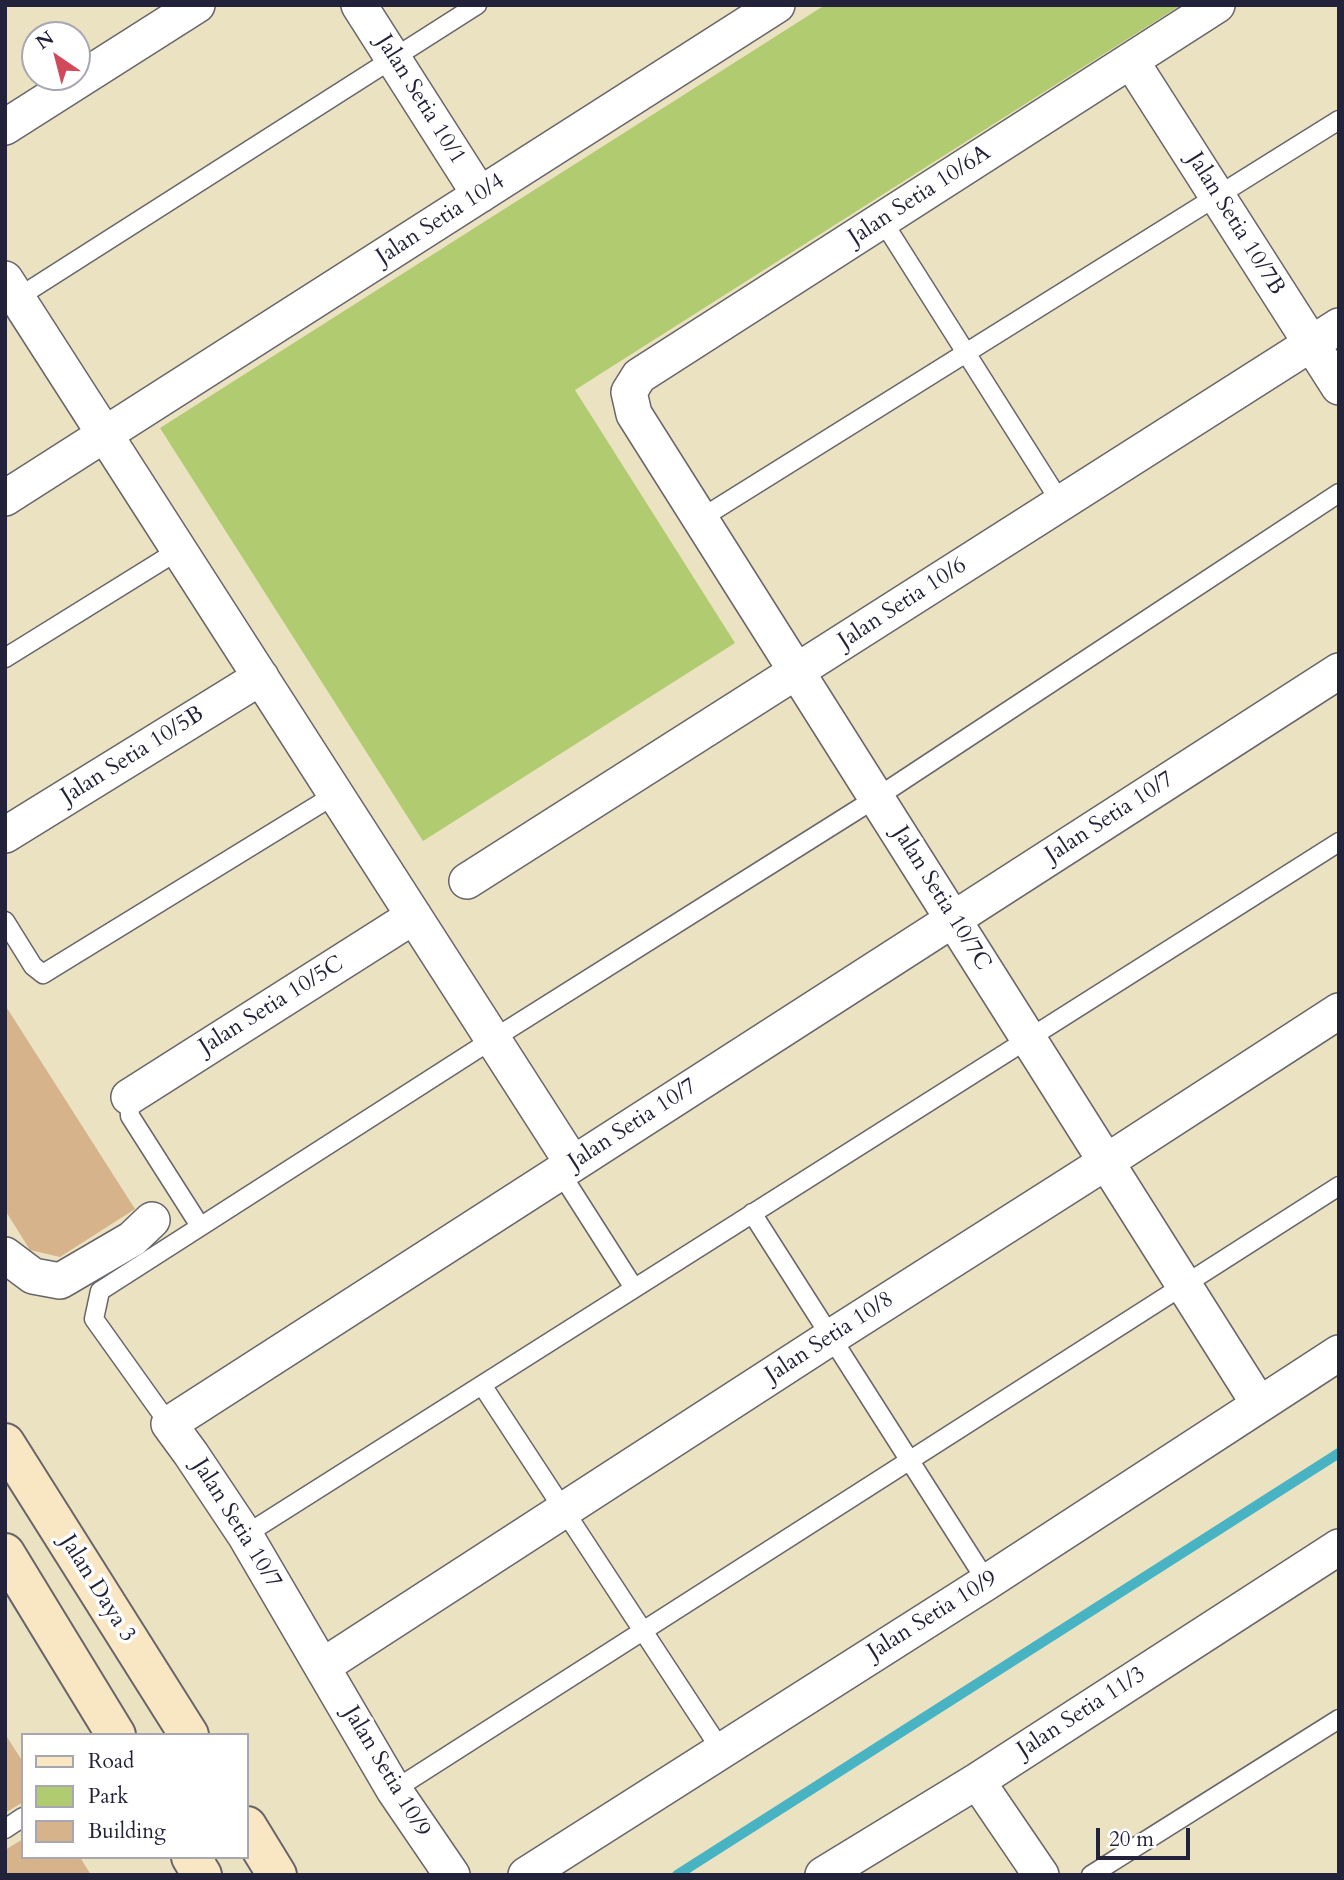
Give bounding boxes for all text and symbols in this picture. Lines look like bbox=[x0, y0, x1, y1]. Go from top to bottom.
north arrow bbox=[21, 21, 91, 91]
text: N bbox=[31, 25, 59, 56]
street label: Jalan Setia 10/1 bbox=[369, 30, 471, 170]
street label: Jalan Setia 10/6A bbox=[844, 140, 996, 252]
street label: Jalan Setia 10/7B bbox=[1180, 148, 1290, 300]
street label: Jalan Setia 10/4 bbox=[372, 168, 510, 272]
street label: Jalan Setia 10/6 bbox=[834, 552, 972, 656]
street label: Jalan Setia 10/5B bbox=[57, 701, 209, 811]
street label: Jalan Setia 10/7 bbox=[1041, 766, 1179, 870]
street label: Jalan Setia 10/7C bbox=[886, 822, 996, 976]
street label: Jalan Setia 10/5C bbox=[195, 951, 349, 1061]
street label: Jalan Setia 10/7 bbox=[564, 1073, 702, 1177]
street label: Jalan Setia 10/8 bbox=[761, 1286, 899, 1390]
street label: Jalan Setia 10/7 bbox=[185, 1454, 287, 1594]
street label: Jalan Daya 3 bbox=[53, 1530, 141, 1648]
street label: Jalan Setia 10/9 bbox=[863, 1565, 1003, 1667]
street label: Jalan Setia 11/3 bbox=[1013, 1661, 1151, 1765]
street label: Jalan Setia 10/9 bbox=[336, 1702, 436, 1842]
legend bbox=[21, 1733, 248, 1859]
text: Road bbox=[88, 1747, 134, 1776]
text: Park bbox=[88, 1782, 128, 1811]
scale bar bbox=[1099, 1814, 1194, 1858]
text: Building bbox=[88, 1817, 166, 1846]
text: 20 m bbox=[1109, 1825, 1154, 1854]

